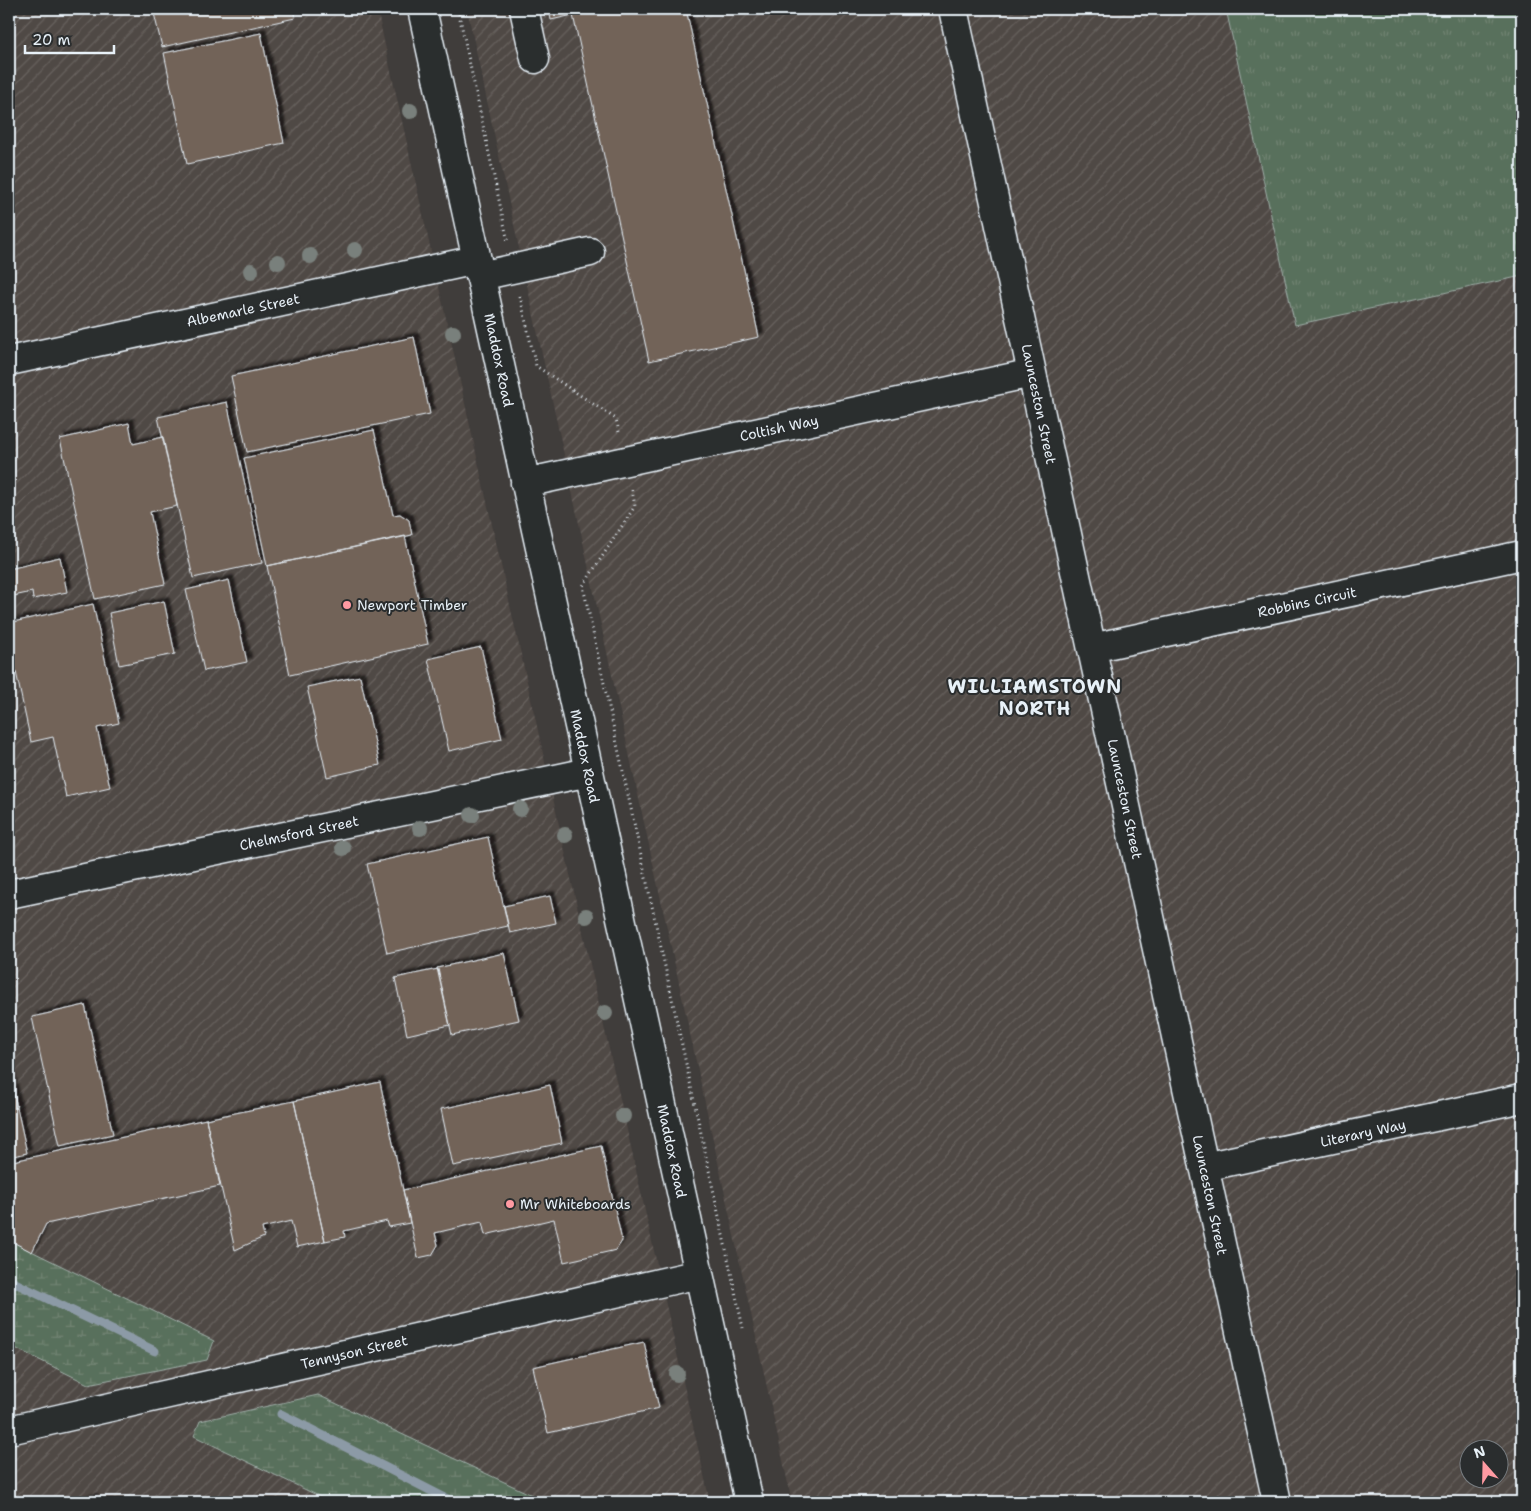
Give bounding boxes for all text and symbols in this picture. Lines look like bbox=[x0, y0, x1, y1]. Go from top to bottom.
scale bar bbox=[25, 22, 114, 54]
text: 20 m bbox=[32, 30, 71, 50]
street label: Albemarle Street bbox=[185, 289, 301, 331]
street label: Maddox Road bbox=[480, 312, 518, 409]
street label: Launceston Street bbox=[1017, 342, 1061, 466]
street label: Coltish Way bbox=[738, 411, 820, 445]
street label: Robbins Circuit bbox=[1256, 583, 1358, 621]
place label: Newport Timber bbox=[357, 596, 468, 614]
marker: Newport Timber bbox=[341, 599, 353, 611]
district label: WILLIAMSTOWN NORTH bbox=[948, 674, 1122, 721]
street label: Maddox Road bbox=[566, 708, 604, 805]
street label: Launceston Street bbox=[1103, 737, 1147, 861]
street label: Chelmsford Street bbox=[238, 812, 360, 854]
street label: Maddox Road bbox=[653, 1103, 691, 1200]
street label: Literary Way bbox=[1318, 1115, 1408, 1151]
street label: Launceston Street bbox=[1188, 1133, 1232, 1257]
place label: Mr Whiteboards bbox=[520, 1195, 631, 1213]
marker: Mr Whiteboards bbox=[504, 1198, 516, 1210]
street label: Tennyson Street bbox=[299, 1331, 409, 1373]
north arrow bbox=[1458, 1438, 1508, 1488]
text: N bbox=[1471, 1441, 1488, 1462]

